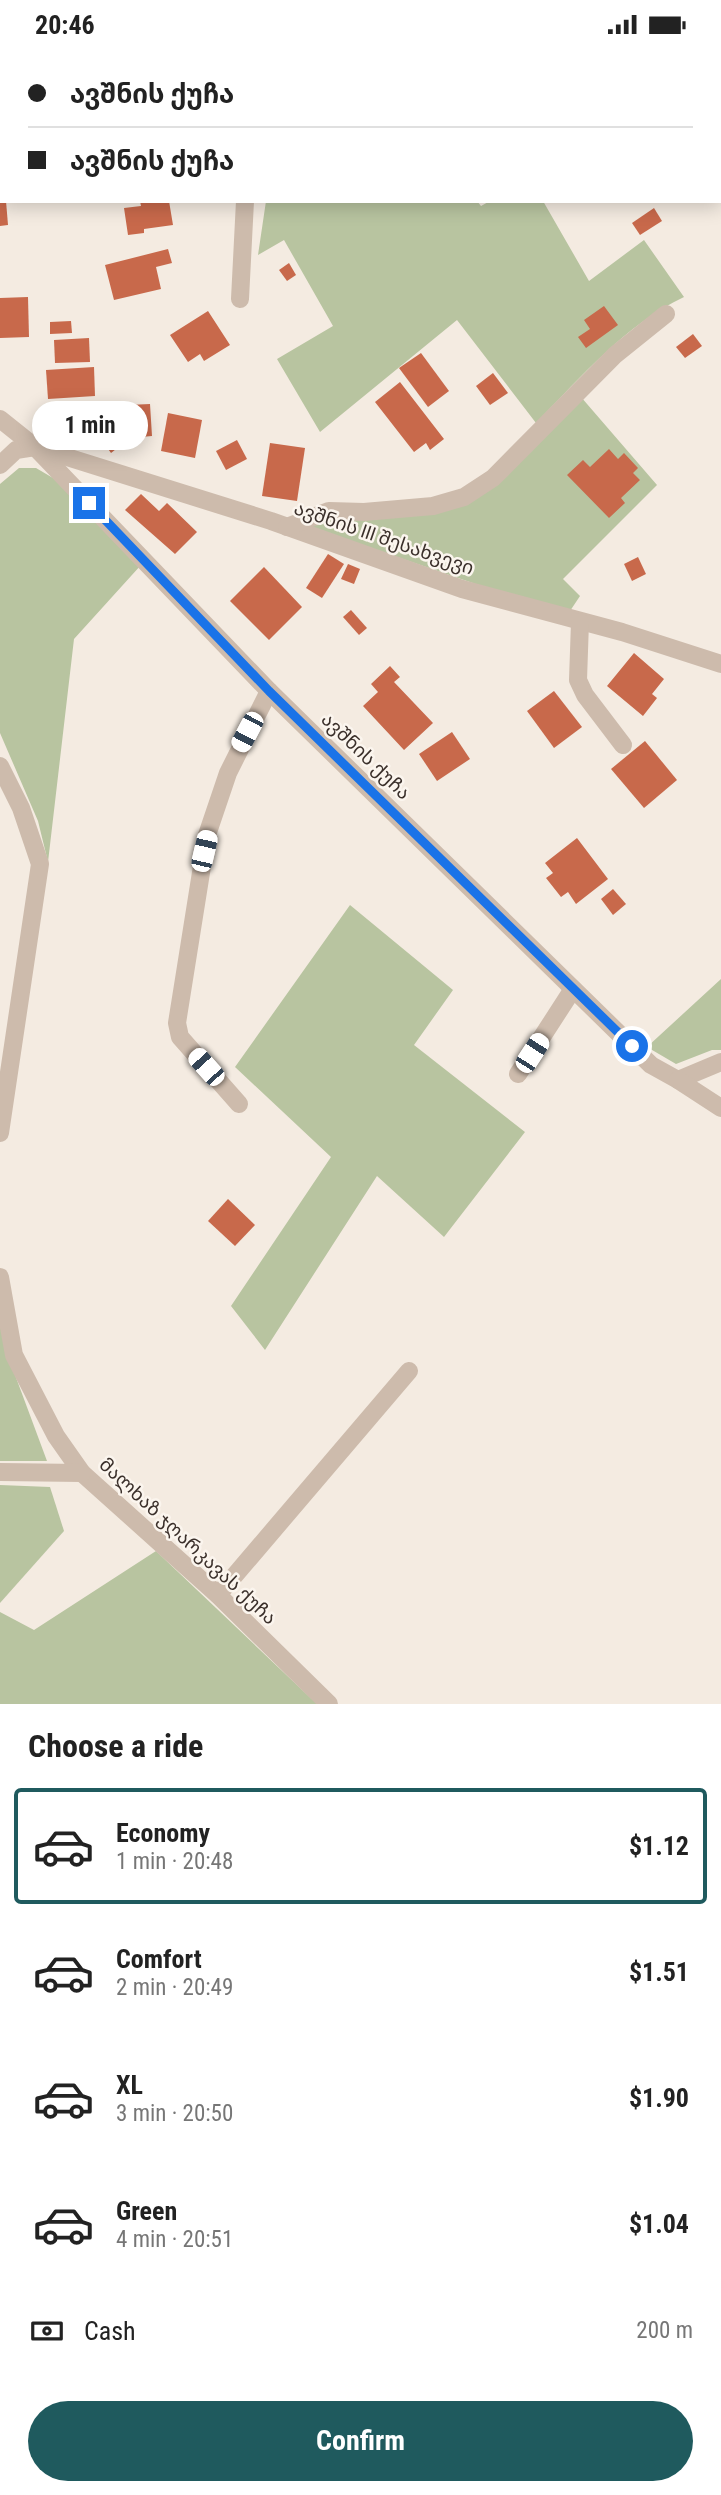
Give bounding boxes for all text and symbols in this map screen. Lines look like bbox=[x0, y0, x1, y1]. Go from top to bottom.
text: 20:46 bbox=[35, 10, 95, 40]
text: ავშნის ქუჩა bbox=[70, 79, 234, 109]
text: ავშნის ქუჩა bbox=[70, 146, 234, 176]
callout: 1 min bbox=[31, 401, 147, 451]
text: 1 min bbox=[64, 412, 116, 439]
route end bbox=[73, 487, 105, 519]
street label: ავშნის III შესახვევი bbox=[291, 496, 477, 580]
street label: ავშნის ქუჩა bbox=[317, 708, 415, 804]
car bbox=[228, 709, 267, 755]
car bbox=[190, 828, 219, 874]
car bbox=[512, 1030, 553, 1076]
route start bbox=[616, 1030, 648, 1062]
car bbox=[185, 1044, 228, 1090]
street label: მალხაზ ჯღარკავას ქუჩა bbox=[94, 1453, 281, 1630]
text: Choose a ride bbox=[28, 1727, 203, 1765]
icon: car bbox=[32, 1815, 95, 1878]
text: Economy bbox=[116, 1818, 210, 1848]
text: $1.12 bbox=[629, 1831, 689, 1861]
text: 1 min · 20:48 bbox=[116, 1848, 233, 1875]
icon: car bbox=[32, 1941, 95, 2004]
text: Comfort bbox=[116, 1944, 202, 1974]
text: $1.51 bbox=[629, 1957, 689, 1987]
text: 2 min · 20:49 bbox=[116, 1974, 233, 2001]
icon: car bbox=[32, 2067, 95, 2130]
text: XL bbox=[116, 2070, 143, 2100]
text: $1.90 bbox=[629, 2083, 689, 2113]
text: 3 min · 20:50 bbox=[116, 2100, 233, 2127]
icon: car bbox=[32, 2193, 95, 2256]
text: Green bbox=[116, 2196, 177, 2226]
text: $1.04 bbox=[629, 2209, 689, 2239]
text: 4 min · 20:51 bbox=[116, 2226, 233, 2253]
icon: cash bbox=[28, 2312, 66, 2350]
text: Cash bbox=[84, 2316, 136, 2346]
text: 200 m bbox=[636, 2317, 693, 2344]
button: Confirm bbox=[28, 2401, 693, 2481]

